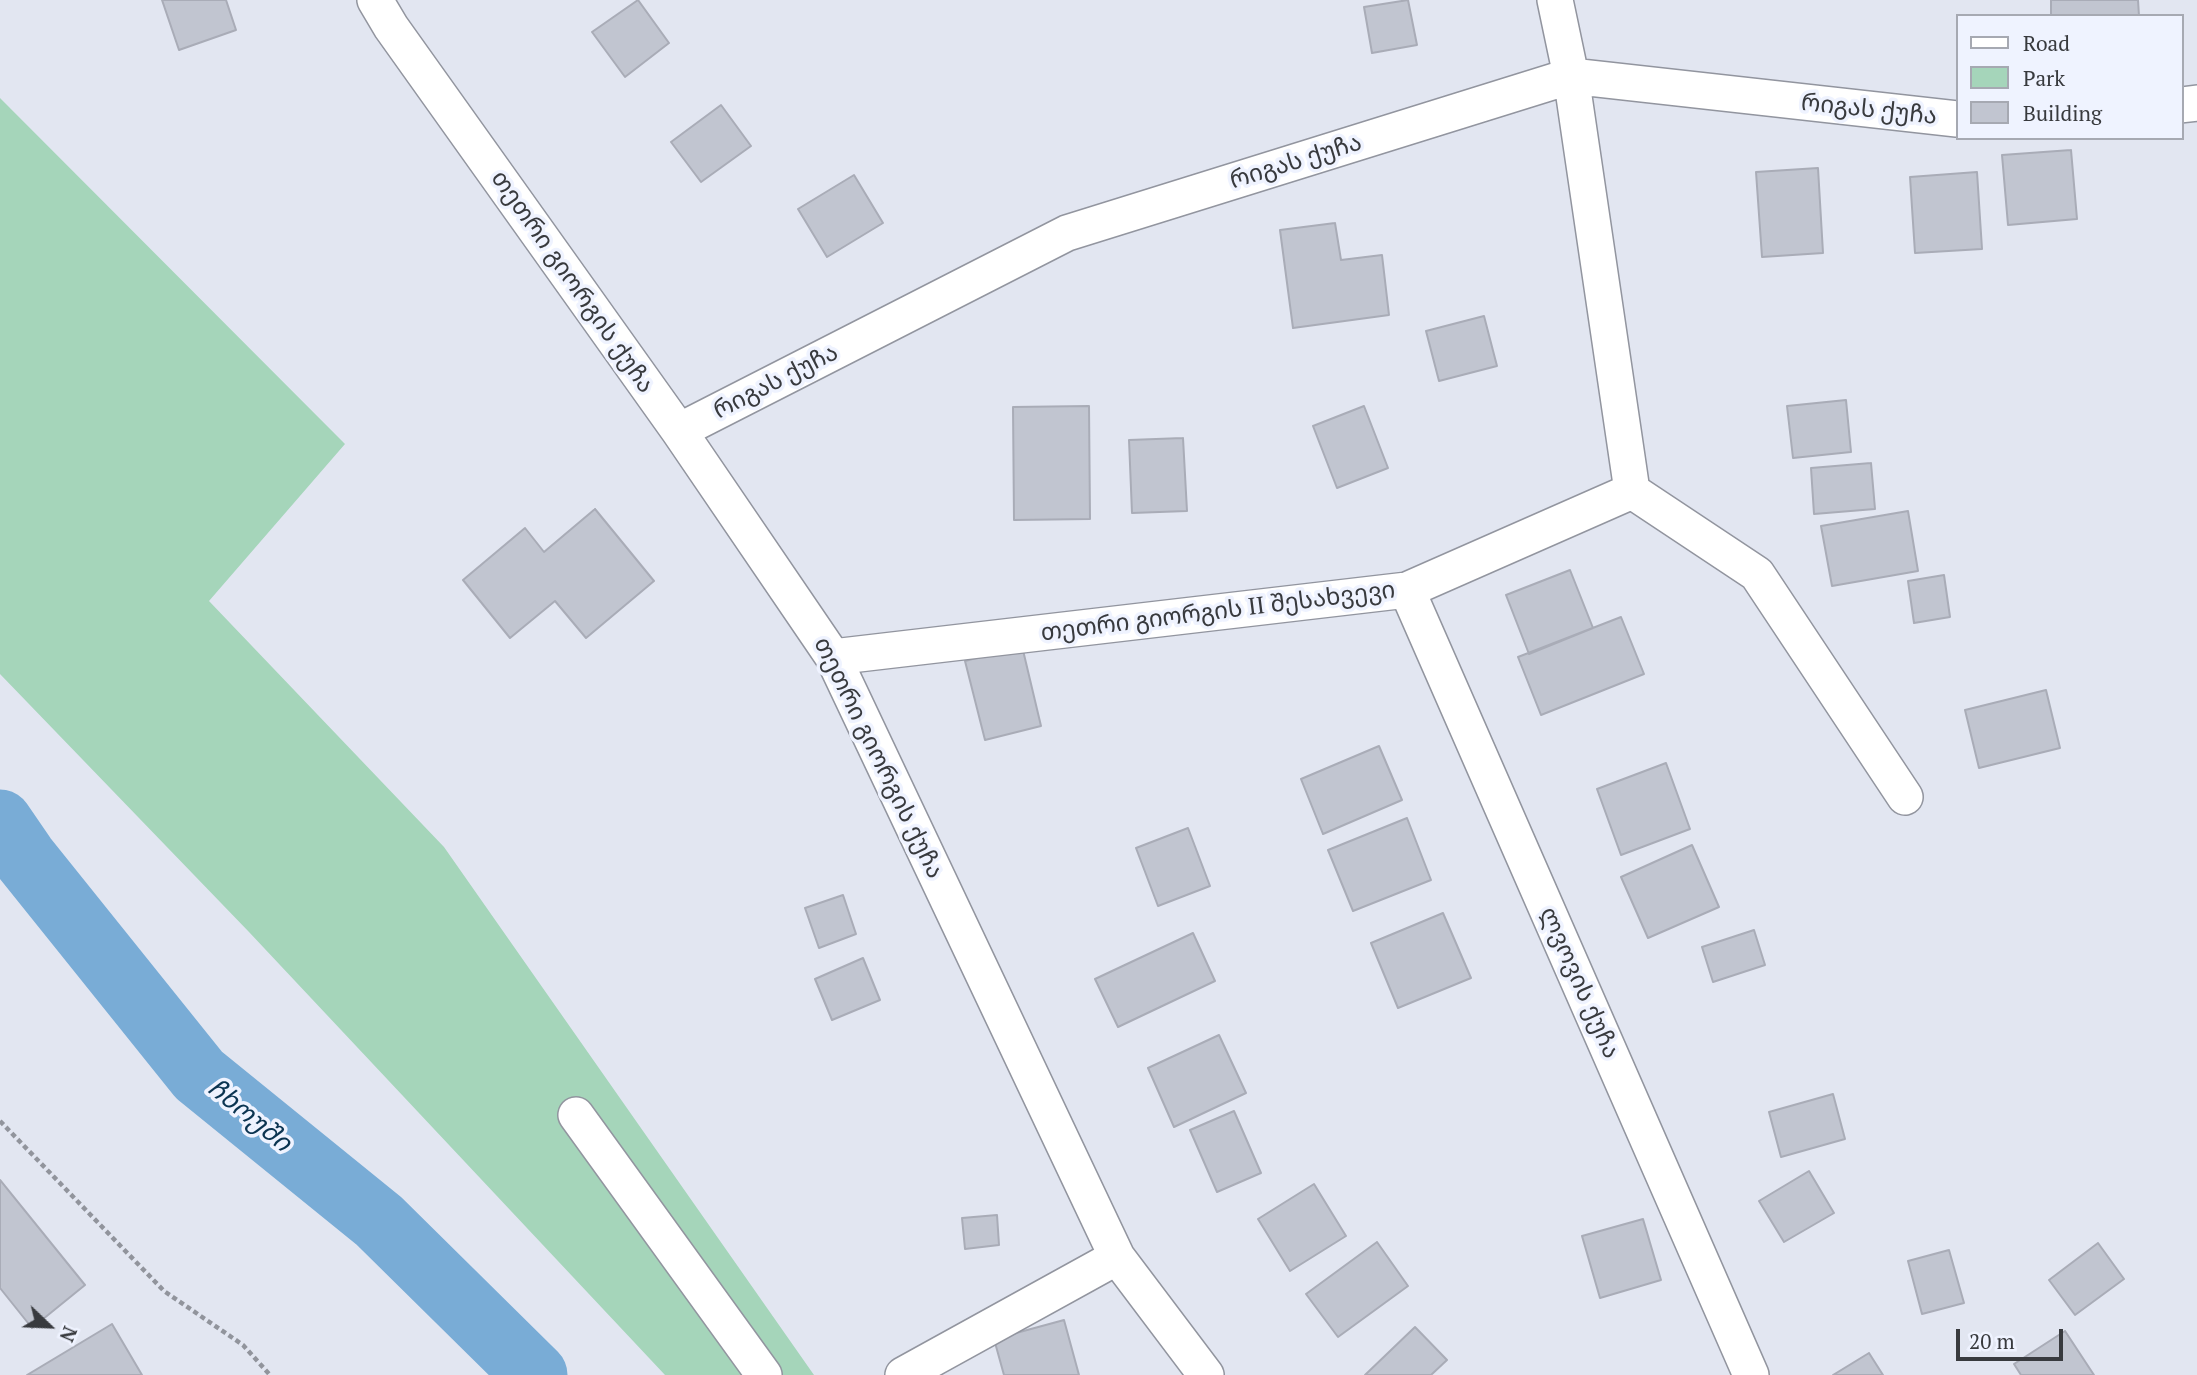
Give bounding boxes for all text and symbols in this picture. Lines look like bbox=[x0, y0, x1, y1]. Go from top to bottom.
legend bbox=[1955, 14, 2183, 140]
text: Road bbox=[2023, 29, 2070, 57]
text: Park bbox=[2023, 64, 2065, 92]
street label: რიგას ქუჩა bbox=[1800, 89, 1938, 131]
text: Building bbox=[2023, 99, 2102, 127]
street label: რიგას ქუჩა bbox=[1227, 128, 1365, 196]
street label: თეთრი გიორგის ქუჩა bbox=[484, 165, 660, 399]
street label: რიგას ქუჩა bbox=[709, 338, 843, 426]
street label: თეთრი გიორგის II შესახვევი bbox=[1039, 576, 1397, 648]
street label: თეთრი გიორგის ქუჩა bbox=[807, 633, 949, 883]
street label: ლვოვის ქუჩა bbox=[1533, 903, 1625, 1063]
water label: ჩხოუში bbox=[201, 1073, 297, 1159]
north arrow bbox=[14, 1291, 84, 1361]
scale bar bbox=[1959, 1316, 2066, 1360]
text: N bbox=[54, 1323, 83, 1346]
text: 20 m bbox=[1969, 1327, 2015, 1355]

